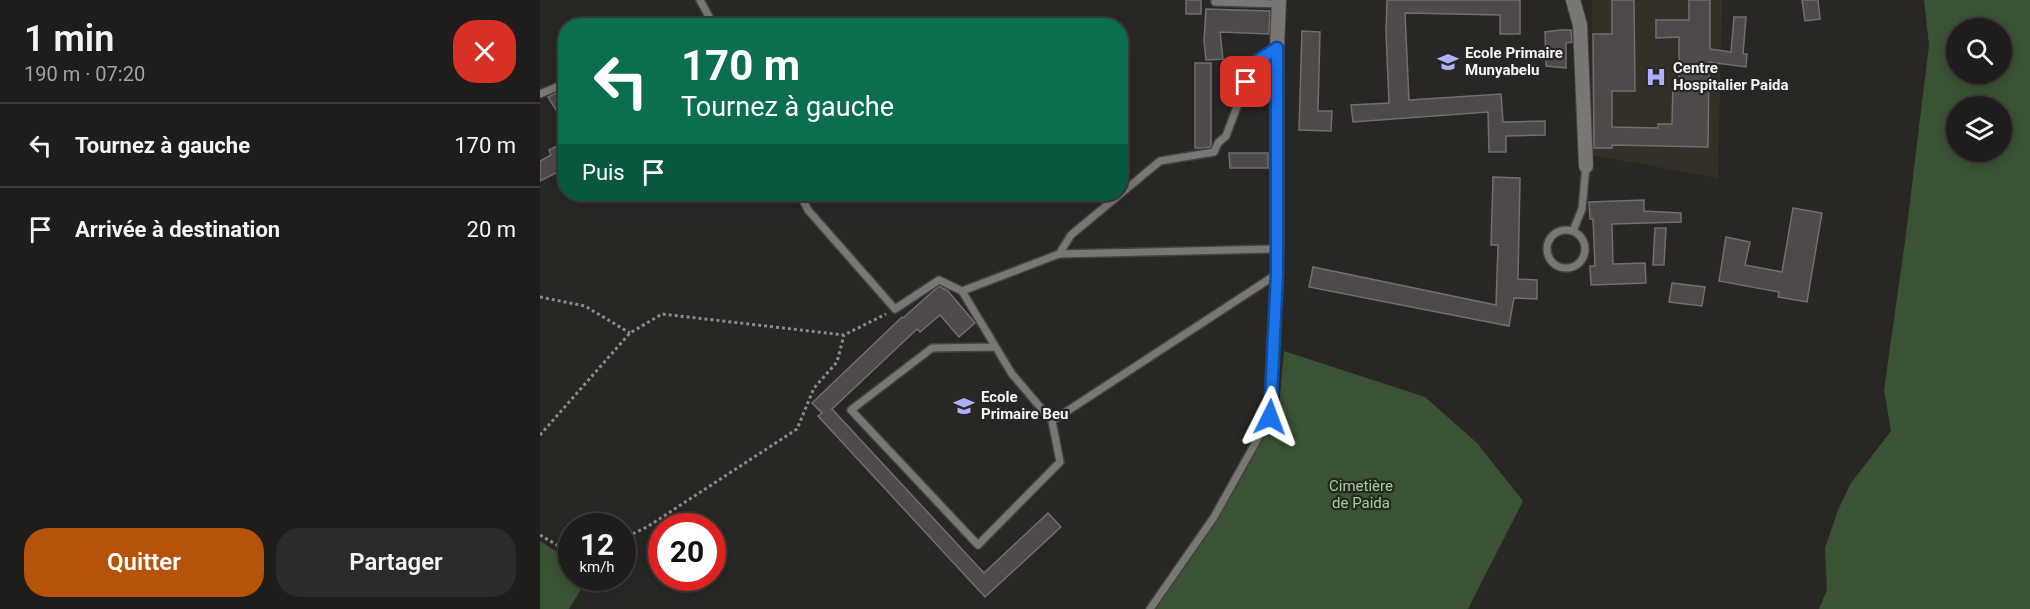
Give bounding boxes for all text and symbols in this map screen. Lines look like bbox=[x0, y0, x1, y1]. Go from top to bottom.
text: 1 min bbox=[24, 18, 114, 60]
map controls bbox=[1946, 18, 2012, 162]
button: search bbox=[1946, 18, 2012, 84]
button: close bbox=[453, 20, 516, 83]
text: 170 m bbox=[681, 41, 800, 90]
icon: left bbox=[582, 42, 660, 120]
place label: Ecole Primaire Munyabelu bbox=[1465, 44, 1563, 79]
school or university icon: Ecole Primaire Munyabelu bbox=[1436, 50, 1460, 74]
pin bbox=[1220, 56, 1271, 107]
place label: Centre Hospitalier Paida bbox=[1673, 59, 1789, 94]
text: 190 m · 07:20 bbox=[24, 62, 145, 86]
icon: arrive bbox=[1229, 65, 1262, 98]
hospital icon: Centre Hospitalier Paida bbox=[1644, 65, 1668, 89]
text: Tournez à gauche bbox=[681, 91, 894, 123]
button: layers bbox=[1946, 96, 2012, 162]
icon: left bbox=[24, 129, 57, 162]
text: Tournez à gauche bbox=[75, 133, 250, 158]
text: 170 m bbox=[454, 133, 516, 158]
icon: arrive bbox=[637, 156, 670, 189]
text: Puis bbox=[582, 160, 625, 185]
icon: arrive bbox=[24, 213, 57, 246]
text: Arrivée à destination bbox=[75, 217, 280, 242]
text: 20 m bbox=[467, 217, 516, 242]
position arrow bbox=[1238, 385, 1302, 449]
place label: Ecole Primaire Beu bbox=[981, 388, 1068, 423]
school or university icon: Ecole Primaire Beu bbox=[952, 394, 976, 418]
park label: Cimetière de Paida bbox=[1329, 477, 1393, 512]
speed limit sign: 20 bbox=[648, 513, 726, 591]
text: 12 bbox=[580, 527, 614, 562]
button: Quitter bbox=[24, 528, 264, 597]
button: Partager bbox=[276, 528, 516, 597]
text: km/h bbox=[579, 558, 615, 576]

